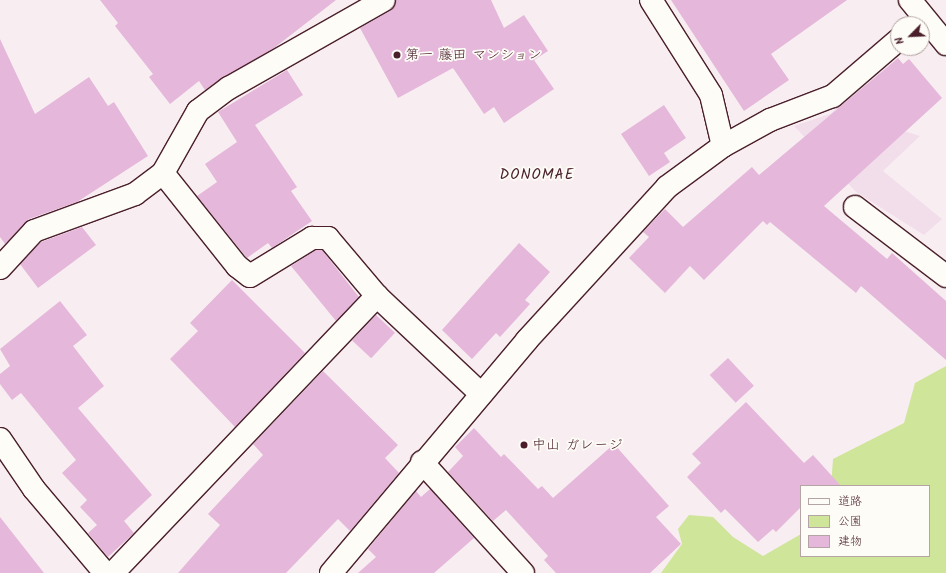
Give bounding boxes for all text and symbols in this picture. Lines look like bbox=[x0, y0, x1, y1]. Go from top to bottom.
north arrow bbox=[890, 16, 930, 56]
text: N bbox=[890, 34, 910, 47]
place label: 第一 藤田 マンション bbox=[405, 47, 542, 63]
marker: 第一 藤田 マンション bbox=[392, 50, 402, 60]
district label: DONOMAE bbox=[500, 167, 574, 185]
place label: 中山 ガレージ bbox=[532, 437, 622, 453]
marker: 中山 ガレージ bbox=[519, 440, 529, 450]
legend bbox=[800, 485, 930, 557]
text: 道路 bbox=[838, 492, 862, 511]
text: 公園 bbox=[838, 512, 862, 531]
text: 建物 bbox=[838, 532, 862, 551]

